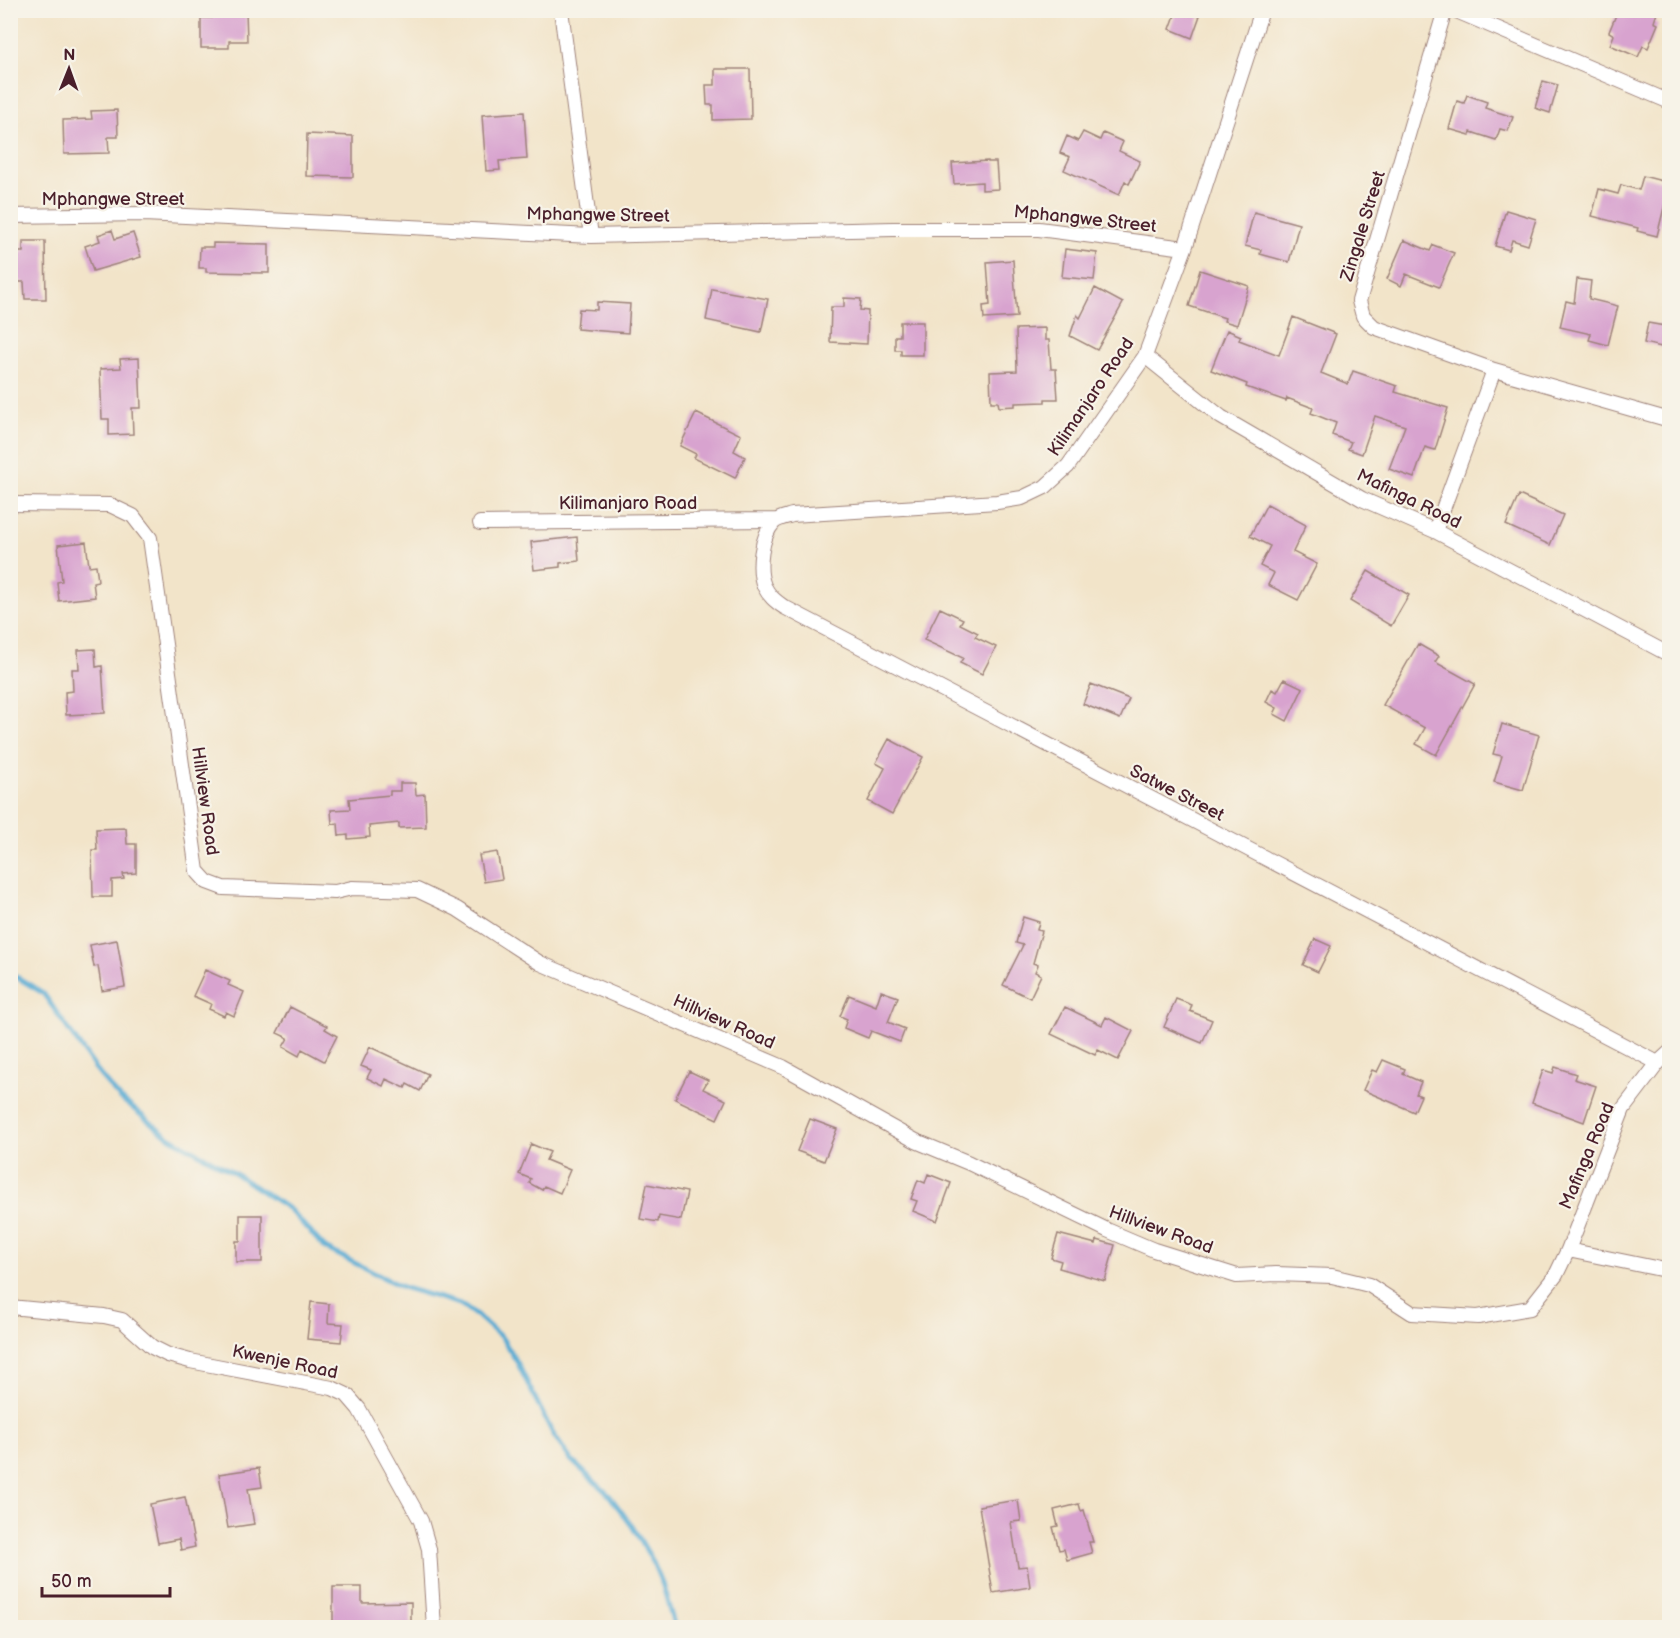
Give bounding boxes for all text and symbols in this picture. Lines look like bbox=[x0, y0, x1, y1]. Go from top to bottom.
north arrow bbox=[39, 39, 99, 99]
text: N bbox=[63, 46, 75, 65]
street label: Zingale Street bbox=[1336, 168, 1390, 285]
street label: Mphangwe Street bbox=[41, 189, 185, 210]
street label: Mphangwe Street bbox=[1013, 201, 1158, 237]
street label: Mphangwe Street bbox=[526, 203, 670, 227]
street label: Kilimanjaro Road bbox=[1044, 334, 1138, 460]
street label: Mafinga Road bbox=[1353, 465, 1465, 533]
street label: Kilimanjaro Road bbox=[559, 493, 697, 514]
street label: Hillview Road bbox=[187, 745, 223, 857]
street label: Satwe Street bbox=[1126, 760, 1228, 826]
street label: Hillview Road bbox=[670, 990, 778, 1054]
street label: Mafinga Road bbox=[1555, 1100, 1619, 1212]
street label: Hillview Road bbox=[1106, 1201, 1216, 1259]
street label: Kwenje Road bbox=[230, 1341, 340, 1383]
scale bar bbox=[42, 1560, 170, 1598]
text: 50 m bbox=[51, 1571, 92, 1592]

